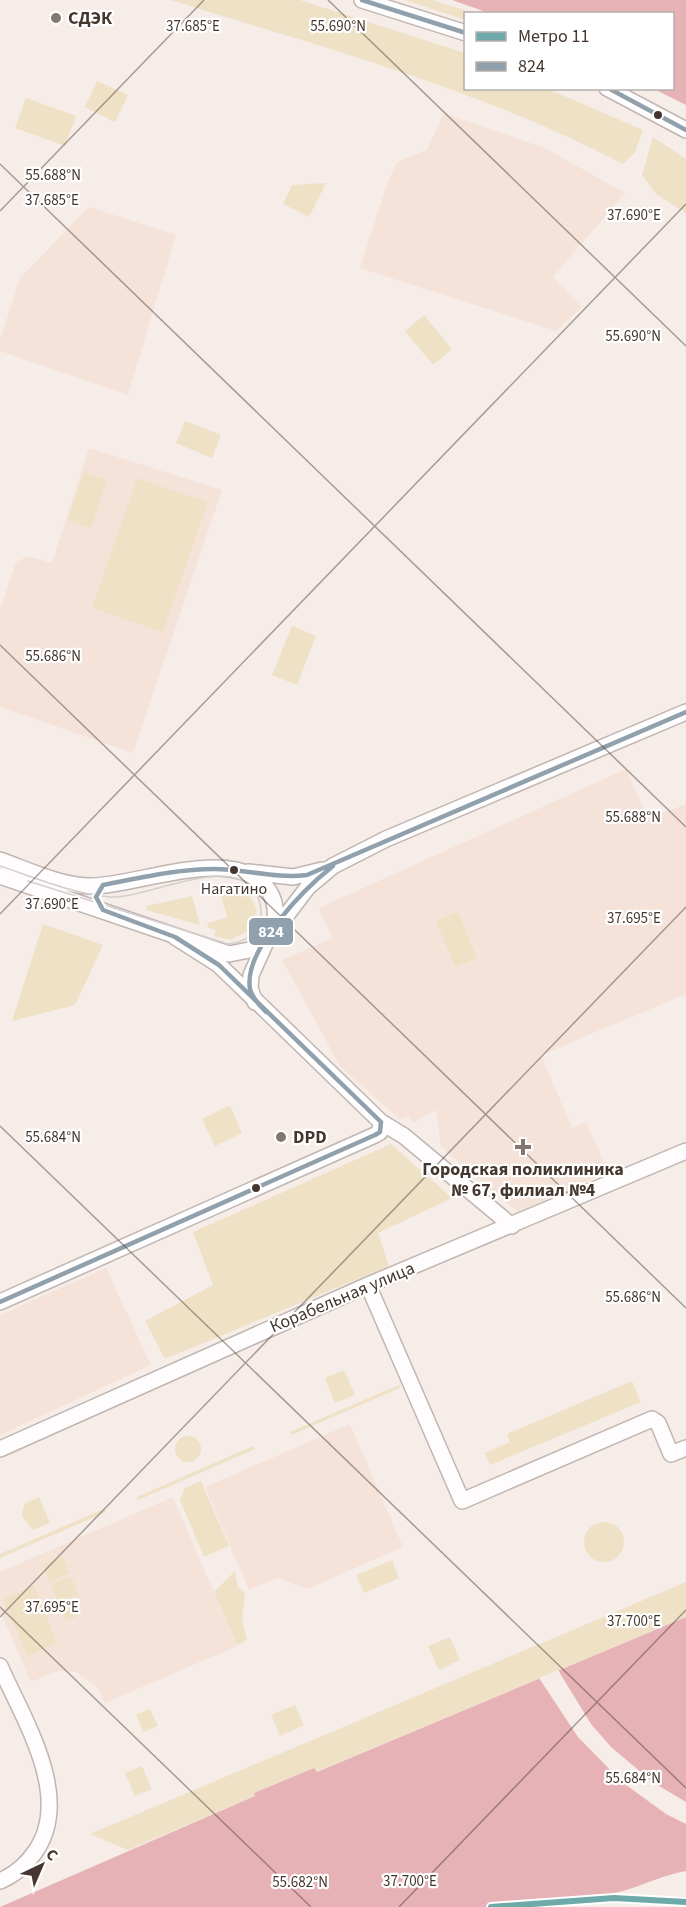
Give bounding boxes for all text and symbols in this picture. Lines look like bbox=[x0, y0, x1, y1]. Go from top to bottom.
place label: СДЭК bbox=[68, 6, 113, 31]
marker: СДЭК bbox=[49, 11, 63, 25]
legend bbox=[464, 12, 674, 90]
text: 37.685°E bbox=[166, 16, 220, 37]
text: 55.690°N bbox=[310, 16, 366, 37]
text: Метро 11 bbox=[518, 24, 589, 49]
text: 824 bbox=[518, 54, 545, 79]
unlabelled marker bbox=[652, 109, 664, 121]
text: 55.688°N bbox=[25, 165, 81, 186]
text: 37.685°E bbox=[25, 190, 79, 211]
text: 37.690°E bbox=[607, 205, 661, 226]
text: 55.690°N bbox=[605, 326, 661, 347]
text: 55.686°N bbox=[25, 646, 81, 667]
text: 55.688°N bbox=[605, 807, 661, 828]
marker: Нагатино bbox=[228, 864, 240, 876]
place label: Нагатино bbox=[201, 878, 267, 900]
text: 37.690°E bbox=[25, 894, 79, 915]
text: 37.695°E bbox=[607, 908, 661, 929]
line badge: 824 bbox=[248, 917, 294, 946]
text: 824 bbox=[258, 921, 284, 943]
place label: DPD bbox=[293, 1125, 327, 1150]
text: 55.684°N bbox=[25, 1127, 81, 1148]
marker: DPD bbox=[274, 1130, 288, 1144]
marker: Городская поликлиника № 67, филиал №4 bbox=[514, 1138, 532, 1156]
place label: Городская поликлиника № 67, филиал №4 bbox=[422, 1157, 624, 1203]
unlabelled marker bbox=[250, 1182, 262, 1194]
street label: Корабельная улица bbox=[266, 1256, 419, 1339]
text: 55.686°N bbox=[605, 1287, 661, 1308]
text: 37.695°E bbox=[25, 1597, 79, 1618]
text: 37.700°E bbox=[607, 1611, 661, 1632]
text: 55.684°N bbox=[605, 1768, 661, 1789]
north arrow bbox=[12, 1835, 72, 1895]
text: С bbox=[41, 1844, 63, 1866]
text: 37.700°E bbox=[383, 1871, 437, 1892]
text: 55.682°N bbox=[272, 1872, 328, 1893]

